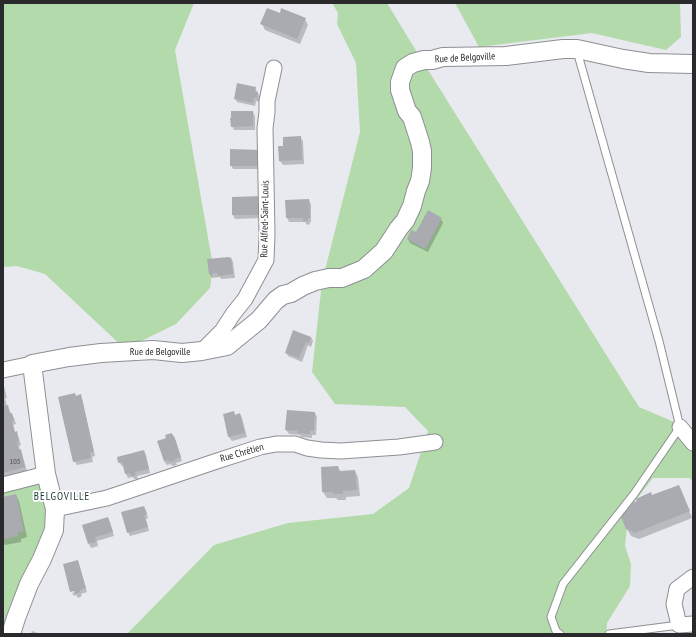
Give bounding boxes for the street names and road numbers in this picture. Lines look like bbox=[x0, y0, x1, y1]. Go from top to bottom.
street label: Rue de Belgoville bbox=[434, 50, 496, 66]
street label: Rue Alfred-Saint-Louis bbox=[258, 180, 272, 258]
street label: Rue de Belgoville bbox=[130, 346, 190, 358]
street label: Rue Chrétien bbox=[219, 441, 265, 465]

